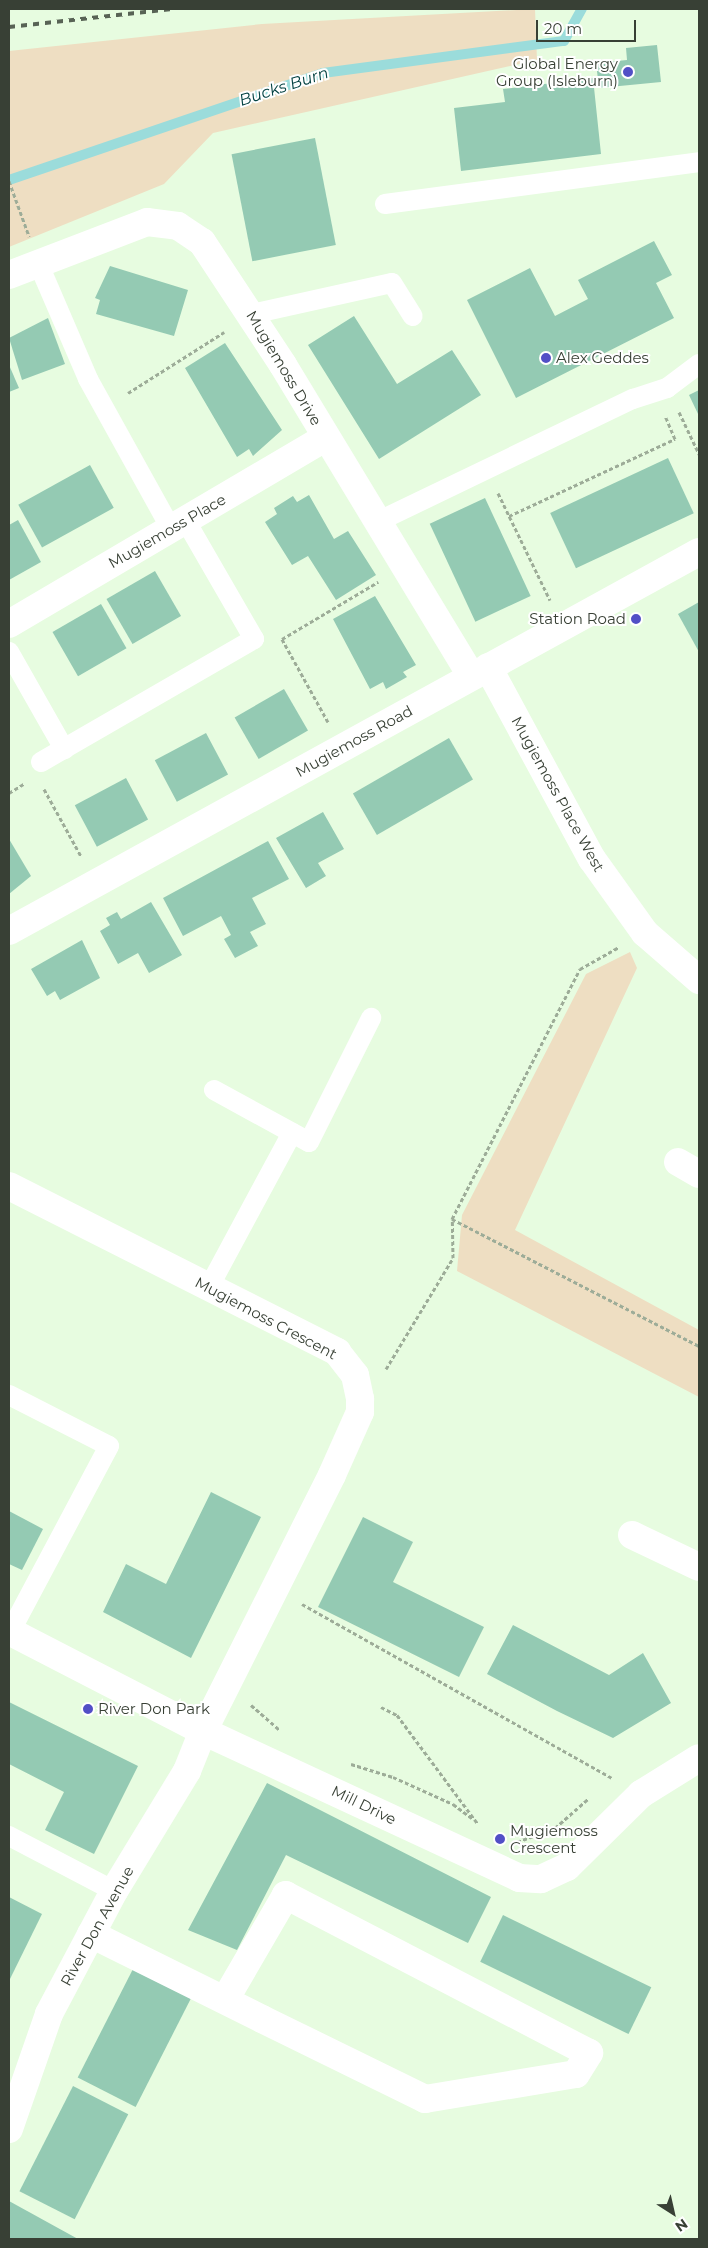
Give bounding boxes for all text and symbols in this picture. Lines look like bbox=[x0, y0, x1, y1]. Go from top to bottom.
scale bar bbox=[538, 10, 638, 42]
text: 20 m bbox=[544, 19, 582, 38]
place label: Global Energy Group (Isleburn) bbox=[496, 54, 618, 89]
water label: Bucks Burn bbox=[237, 64, 331, 110]
marker: Global Energy Group (Isleburn) bbox=[622, 66, 634, 78]
street label: Mugiemoss Drive bbox=[243, 307, 325, 429]
place label: Alex Geddes bbox=[556, 349, 649, 367]
marker: Alex Geddes bbox=[540, 352, 552, 364]
street label: Mugiemoss Place bbox=[105, 490, 229, 572]
place label: Station Road bbox=[529, 610, 626, 628]
marker: Station Road bbox=[630, 613, 642, 625]
street label: Mugiemoss Road bbox=[292, 701, 416, 781]
street label: Mugiemoss Place West bbox=[508, 713, 608, 875]
street label: Mugiemoss Crescent bbox=[192, 1273, 340, 1363]
place label: River Don Park bbox=[98, 1700, 210, 1718]
marker: River Don Park bbox=[82, 1703, 94, 1715]
street label: Mill Drive bbox=[329, 1782, 399, 1828]
place label: Mugiemoss Crescent bbox=[510, 1821, 598, 1856]
marker: Mugiemoss Crescent bbox=[494, 1833, 506, 1845]
street label: River Don Avenue bbox=[57, 1863, 137, 1989]
north arrow bbox=[648, 2188, 698, 2238]
text: N bbox=[672, 2215, 691, 2236]

